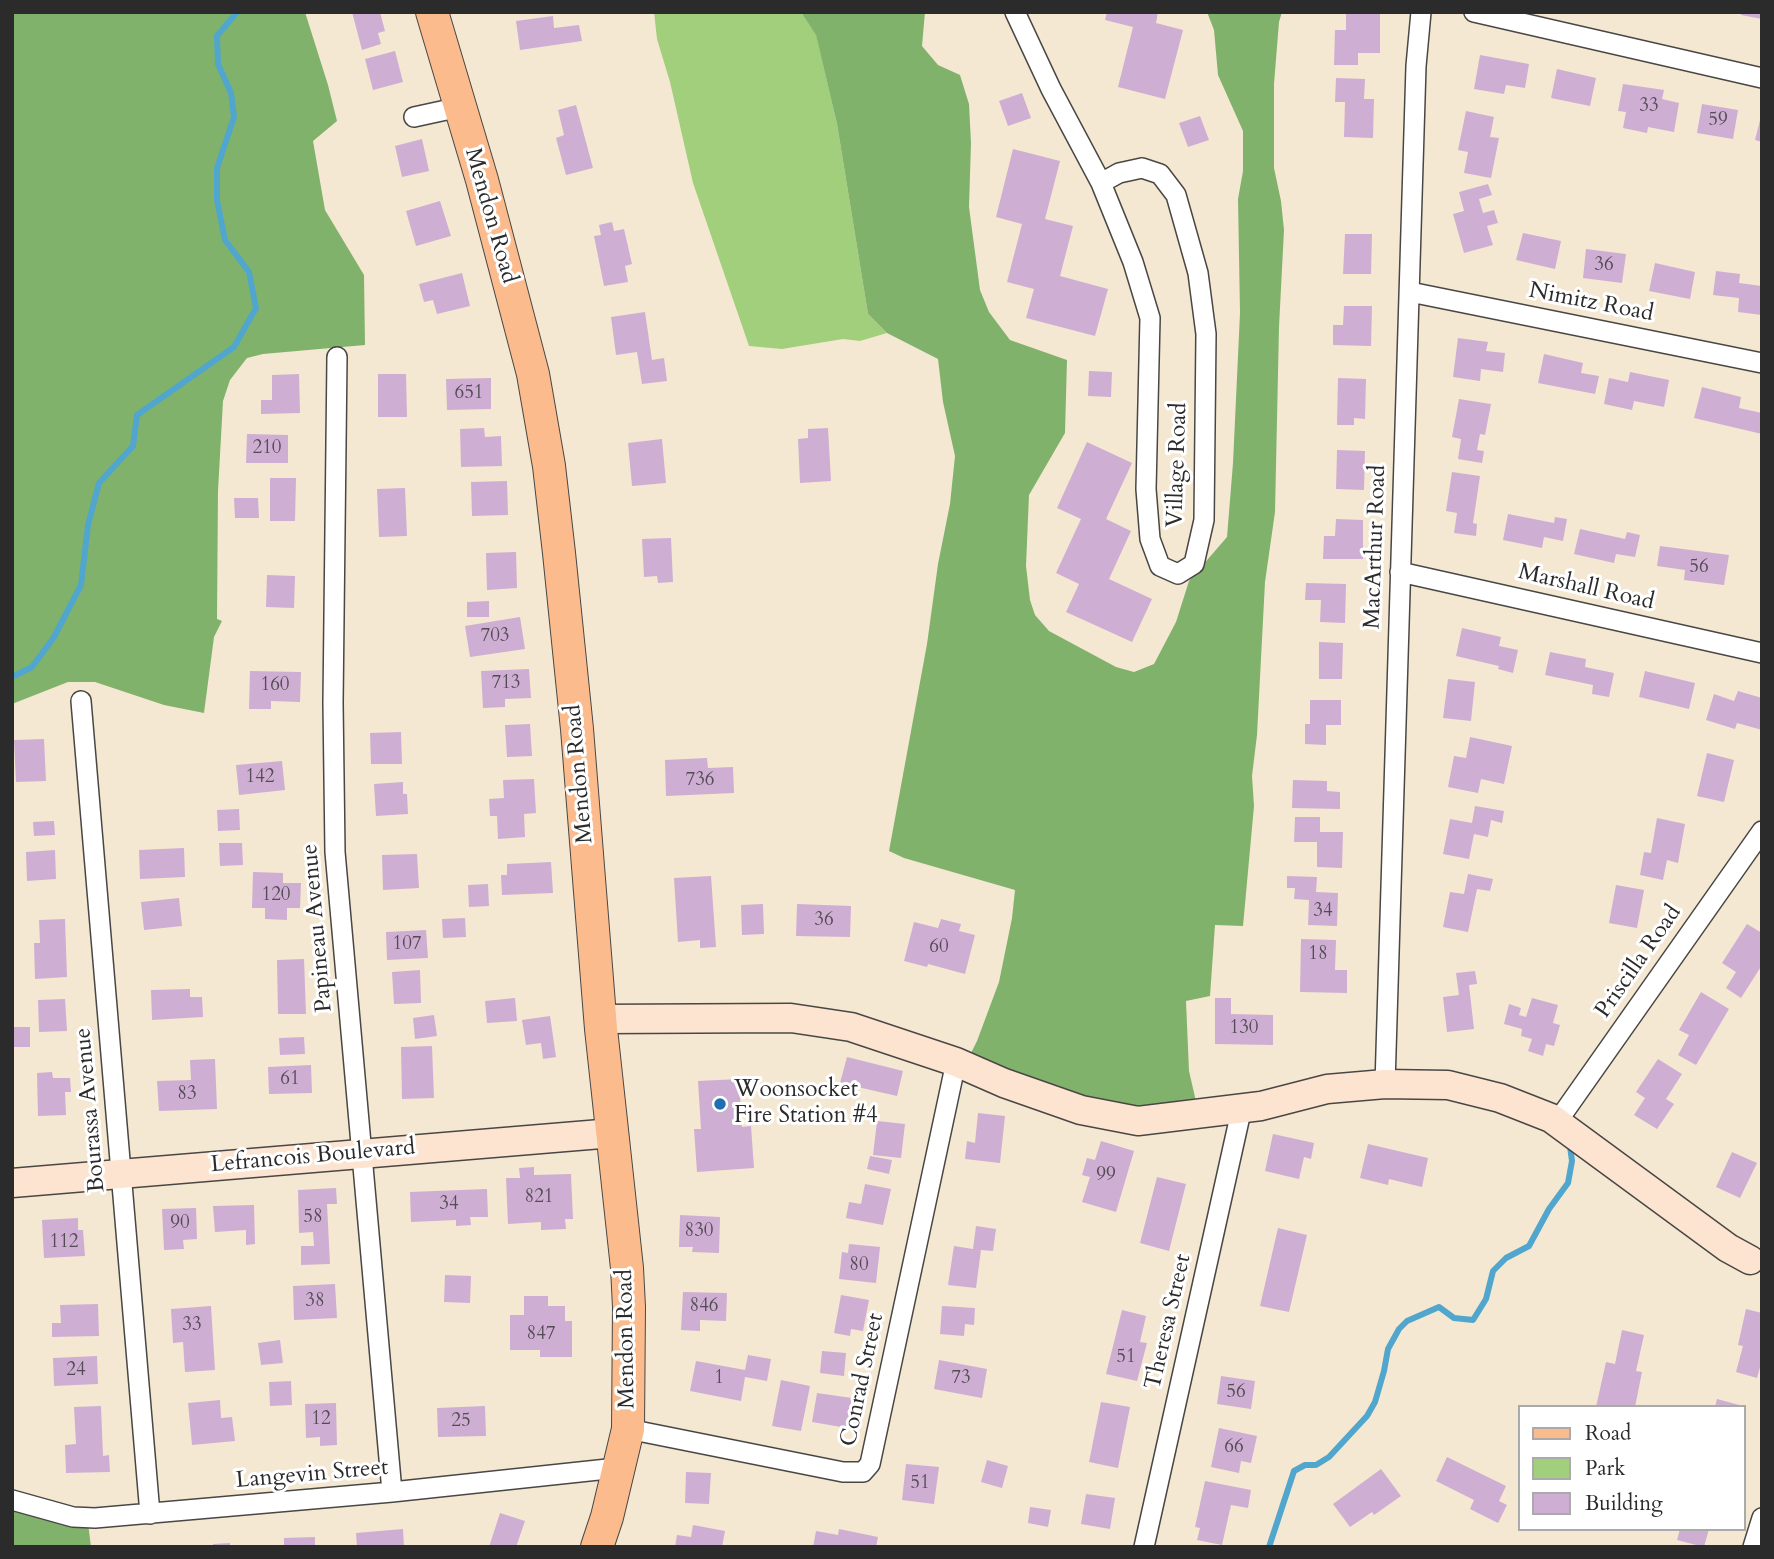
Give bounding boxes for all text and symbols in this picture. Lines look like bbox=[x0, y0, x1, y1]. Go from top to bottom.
house number: 33 bbox=[1639, 96, 1659, 118]
house number: 59 bbox=[1708, 110, 1728, 132]
street label: Mendon Road bbox=[457, 145, 523, 287]
house number: 36 bbox=[1594, 255, 1614, 277]
street label: Nimitz Road bbox=[1526, 277, 1656, 329]
house number: 651 bbox=[454, 383, 484, 405]
street label: Village Road bbox=[1162, 402, 1194, 528]
house number: 210 bbox=[252, 438, 282, 460]
street label: MacArthur Road bbox=[1359, 464, 1393, 630]
house number: 56 bbox=[1689, 557, 1709, 579]
street label: Marshall Road bbox=[1515, 559, 1657, 617]
house number: 703 bbox=[480, 626, 510, 648]
house number: 713 bbox=[491, 673, 521, 695]
house number: 160 bbox=[260, 675, 290, 697]
street label: Mendon Road bbox=[560, 703, 600, 845]
house number: 142 bbox=[245, 767, 275, 789]
house number: 736 bbox=[685, 770, 715, 792]
street label: Papineau Avenue bbox=[297, 843, 339, 1013]
house number: 120 bbox=[261, 885, 291, 907]
street label: Priscilla Road bbox=[1590, 900, 1688, 1024]
house number: 34 bbox=[1313, 901, 1333, 923]
house number: 36 bbox=[814, 910, 834, 932]
house number: 107 bbox=[392, 934, 422, 956]
house number: 60 bbox=[929, 937, 949, 959]
house number: 18 bbox=[1308, 944, 1328, 966]
house number: 130 bbox=[1229, 1018, 1259, 1040]
street label: Bourassa Avenue bbox=[70, 1027, 112, 1193]
house number: 61 bbox=[280, 1069, 300, 1091]
place label: Woonsocket Fire Station #4 bbox=[734, 1077, 878, 1131]
house number: 83 bbox=[177, 1084, 197, 1106]
marker: Woonsocket Fire Station #4 bbox=[712, 1096, 728, 1112]
street label: Lefrancois Boulevard bbox=[210, 1134, 416, 1180]
house number: 99 bbox=[1096, 1165, 1116, 1187]
house number: 821 bbox=[524, 1187, 554, 1209]
house number: 34 bbox=[439, 1194, 459, 1216]
house number: 58 bbox=[303, 1207, 323, 1229]
house number: 90 bbox=[170, 1213, 190, 1235]
house number: 830 bbox=[684, 1221, 714, 1243]
house number: 112 bbox=[49, 1232, 79, 1254]
street label: Theresa Street bbox=[1140, 1252, 1198, 1392]
house number: 80 bbox=[849, 1255, 869, 1277]
street label: Mendon Road bbox=[612, 1269, 642, 1409]
house number: 38 bbox=[305, 1291, 325, 1313]
house number: 846 bbox=[689, 1296, 719, 1318]
street label: Conrad Street bbox=[835, 1311, 891, 1449]
house number: 33 bbox=[182, 1315, 202, 1337]
house number: 847 bbox=[526, 1324, 556, 1346]
house number: 51 bbox=[1116, 1347, 1136, 1369]
house number: 24 bbox=[66, 1360, 86, 1382]
house number: 1 bbox=[714, 1368, 724, 1390]
house number: 73 bbox=[951, 1368, 971, 1390]
house number: 56 bbox=[1226, 1382, 1246, 1404]
legend bbox=[1518, 1405, 1746, 1531]
house number: 12 bbox=[311, 1409, 331, 1431]
house number: 25 bbox=[451, 1411, 471, 1433]
text: Road bbox=[1585, 1419, 1631, 1448]
house number: 66 bbox=[1224, 1437, 1244, 1459]
text: Park bbox=[1585, 1454, 1625, 1483]
street label: Langevin Street bbox=[235, 1455, 389, 1495]
house number: 51 bbox=[910, 1473, 930, 1495]
text: Building bbox=[1585, 1489, 1663, 1518]

